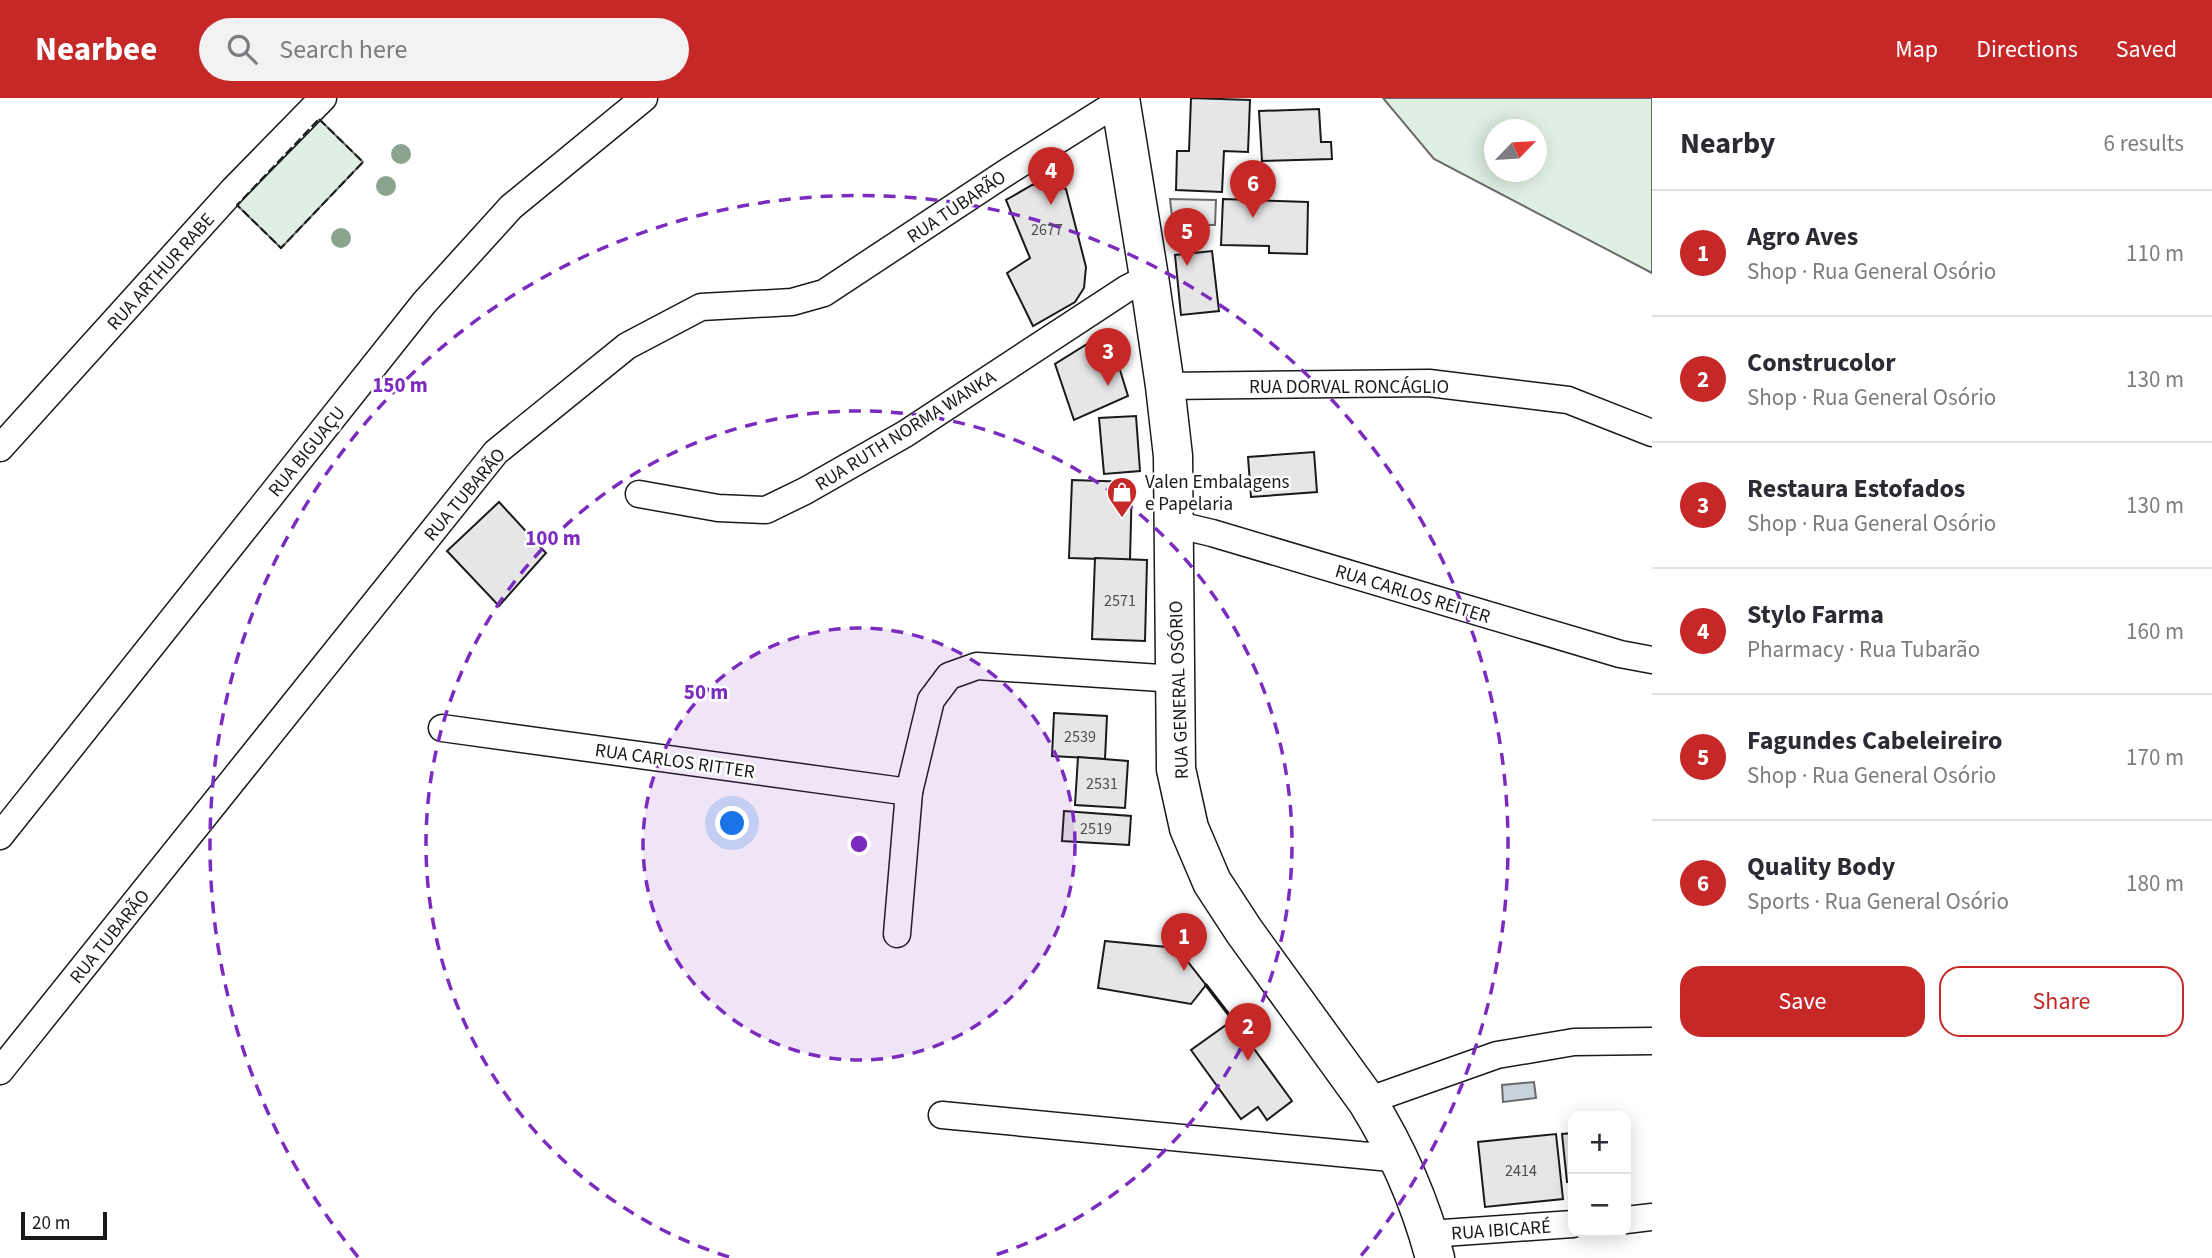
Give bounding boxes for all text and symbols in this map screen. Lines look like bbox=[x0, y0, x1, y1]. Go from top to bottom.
search box bbox=[199, 18, 689, 81]
text: Nearbee bbox=[35, 26, 157, 73]
icon: search bbox=[223, 30, 261, 68]
text: Search here bbox=[279, 31, 407, 68]
text: Map bbox=[1895, 32, 1938, 67]
text: Directions bbox=[1976, 32, 2078, 67]
text: Saved bbox=[2116, 32, 2177, 67]
north arrow bbox=[1484, 119, 1547, 182]
text: Nearby bbox=[1680, 122, 1775, 165]
text: 6 results bbox=[2104, 127, 2184, 160]
pin: 4 bbox=[1028, 147, 1074, 205]
pin: 6 bbox=[1230, 160, 1276, 218]
street label: RUA TUBARÃO bbox=[902, 164, 1012, 250]
street label: RUA ARTHUR RABE bbox=[101, 207, 221, 337]
pin: 5 bbox=[1164, 208, 1210, 266]
text: Agro Aves bbox=[1747, 218, 1858, 255]
house number: 2677 bbox=[1031, 219, 1063, 241]
text: 1 bbox=[1697, 237, 1709, 270]
text: 110 m bbox=[2126, 237, 2184, 270]
text: Shop · Rua General Osório bbox=[1747, 255, 1996, 288]
pin: 3 bbox=[1085, 328, 1131, 386]
text: Construcolor bbox=[1747, 344, 1896, 381]
text: 2 bbox=[1697, 363, 1709, 396]
text: 130 m bbox=[2126, 363, 2184, 396]
street label: RUA RUTH NORMA WANKA bbox=[810, 364, 1002, 498]
text: 150 m bbox=[372, 370, 428, 400]
street label: RUA DORVAL RONCÁGLIO bbox=[1249, 374, 1449, 401]
text: Shop · Rua General Osório bbox=[1747, 381, 1996, 414]
street label: RUA BIGUAÇU bbox=[262, 401, 352, 503]
street label: RUA TUBARÃO bbox=[418, 443, 512, 547]
place label: Valen Embalagens e Papelaria bbox=[1145, 469, 1290, 518]
text: Restaura Estofados bbox=[1747, 470, 1965, 507]
shop icon: Valen Embalagens e Papelaria bbox=[1105, 475, 1139, 519]
text: 3 bbox=[1697, 489, 1709, 522]
text: 130 m bbox=[2126, 489, 2184, 522]
text: Shop · Rua General Osório bbox=[1747, 507, 1996, 540]
text: 100 m bbox=[525, 523, 581, 553]
street label: RUA CARLOS REITER bbox=[1332, 558, 1494, 631]
house number: 2571 bbox=[1104, 590, 1136, 612]
text: Stylo Farma bbox=[1747, 596, 1884, 633]
street label: RUA GENERAL OSÓRIO bbox=[1163, 600, 1196, 780]
text: 4 bbox=[1697, 615, 1709, 648]
text: 160 m bbox=[2126, 615, 2184, 648]
text: Pharmacy · Rua Tubarão bbox=[1747, 633, 1980, 666]
text: 50 m bbox=[684, 677, 728, 707]
text: Fagundes Cabeleireiro bbox=[1747, 722, 2002, 759]
house number: 2539 bbox=[1064, 726, 1096, 748]
street label: RUA CARLOS RITTER bbox=[593, 737, 757, 786]
text: 5 bbox=[1697, 741, 1709, 774]
text: 170 m bbox=[2126, 741, 2184, 774]
text: Shop · Rua General Osório bbox=[1747, 759, 1996, 792]
house number: 2531 bbox=[1086, 773, 1118, 795]
your location bbox=[715, 806, 749, 840]
house number: 2519 bbox=[1080, 818, 1112, 840]
centre of rings bbox=[847, 832, 871, 856]
text: Quality Body bbox=[1747, 848, 1895, 885]
text: 6 bbox=[1697, 867, 1709, 900]
text: 180 m bbox=[2126, 867, 2184, 900]
street label: RUA TUBARÃO bbox=[64, 884, 157, 990]
text: Sports · Rua General Osório bbox=[1747, 885, 2009, 918]
pin: 1 bbox=[1161, 913, 1207, 971]
button: Save bbox=[1680, 966, 1925, 1037]
button: Share bbox=[1939, 966, 2184, 1037]
pin: 2 bbox=[1225, 1003, 1271, 1061]
map controls bbox=[1568, 1111, 1631, 1237]
button: + bbox=[1568, 1111, 1631, 1174]
house number: 2414 bbox=[1505, 1160, 1537, 1182]
button: − bbox=[1568, 1174, 1631, 1237]
scale bar bbox=[21, 1209, 107, 1241]
text: 20 m bbox=[32, 1210, 70, 1237]
street label: RUA IBICARÉ bbox=[1450, 1214, 1552, 1247]

